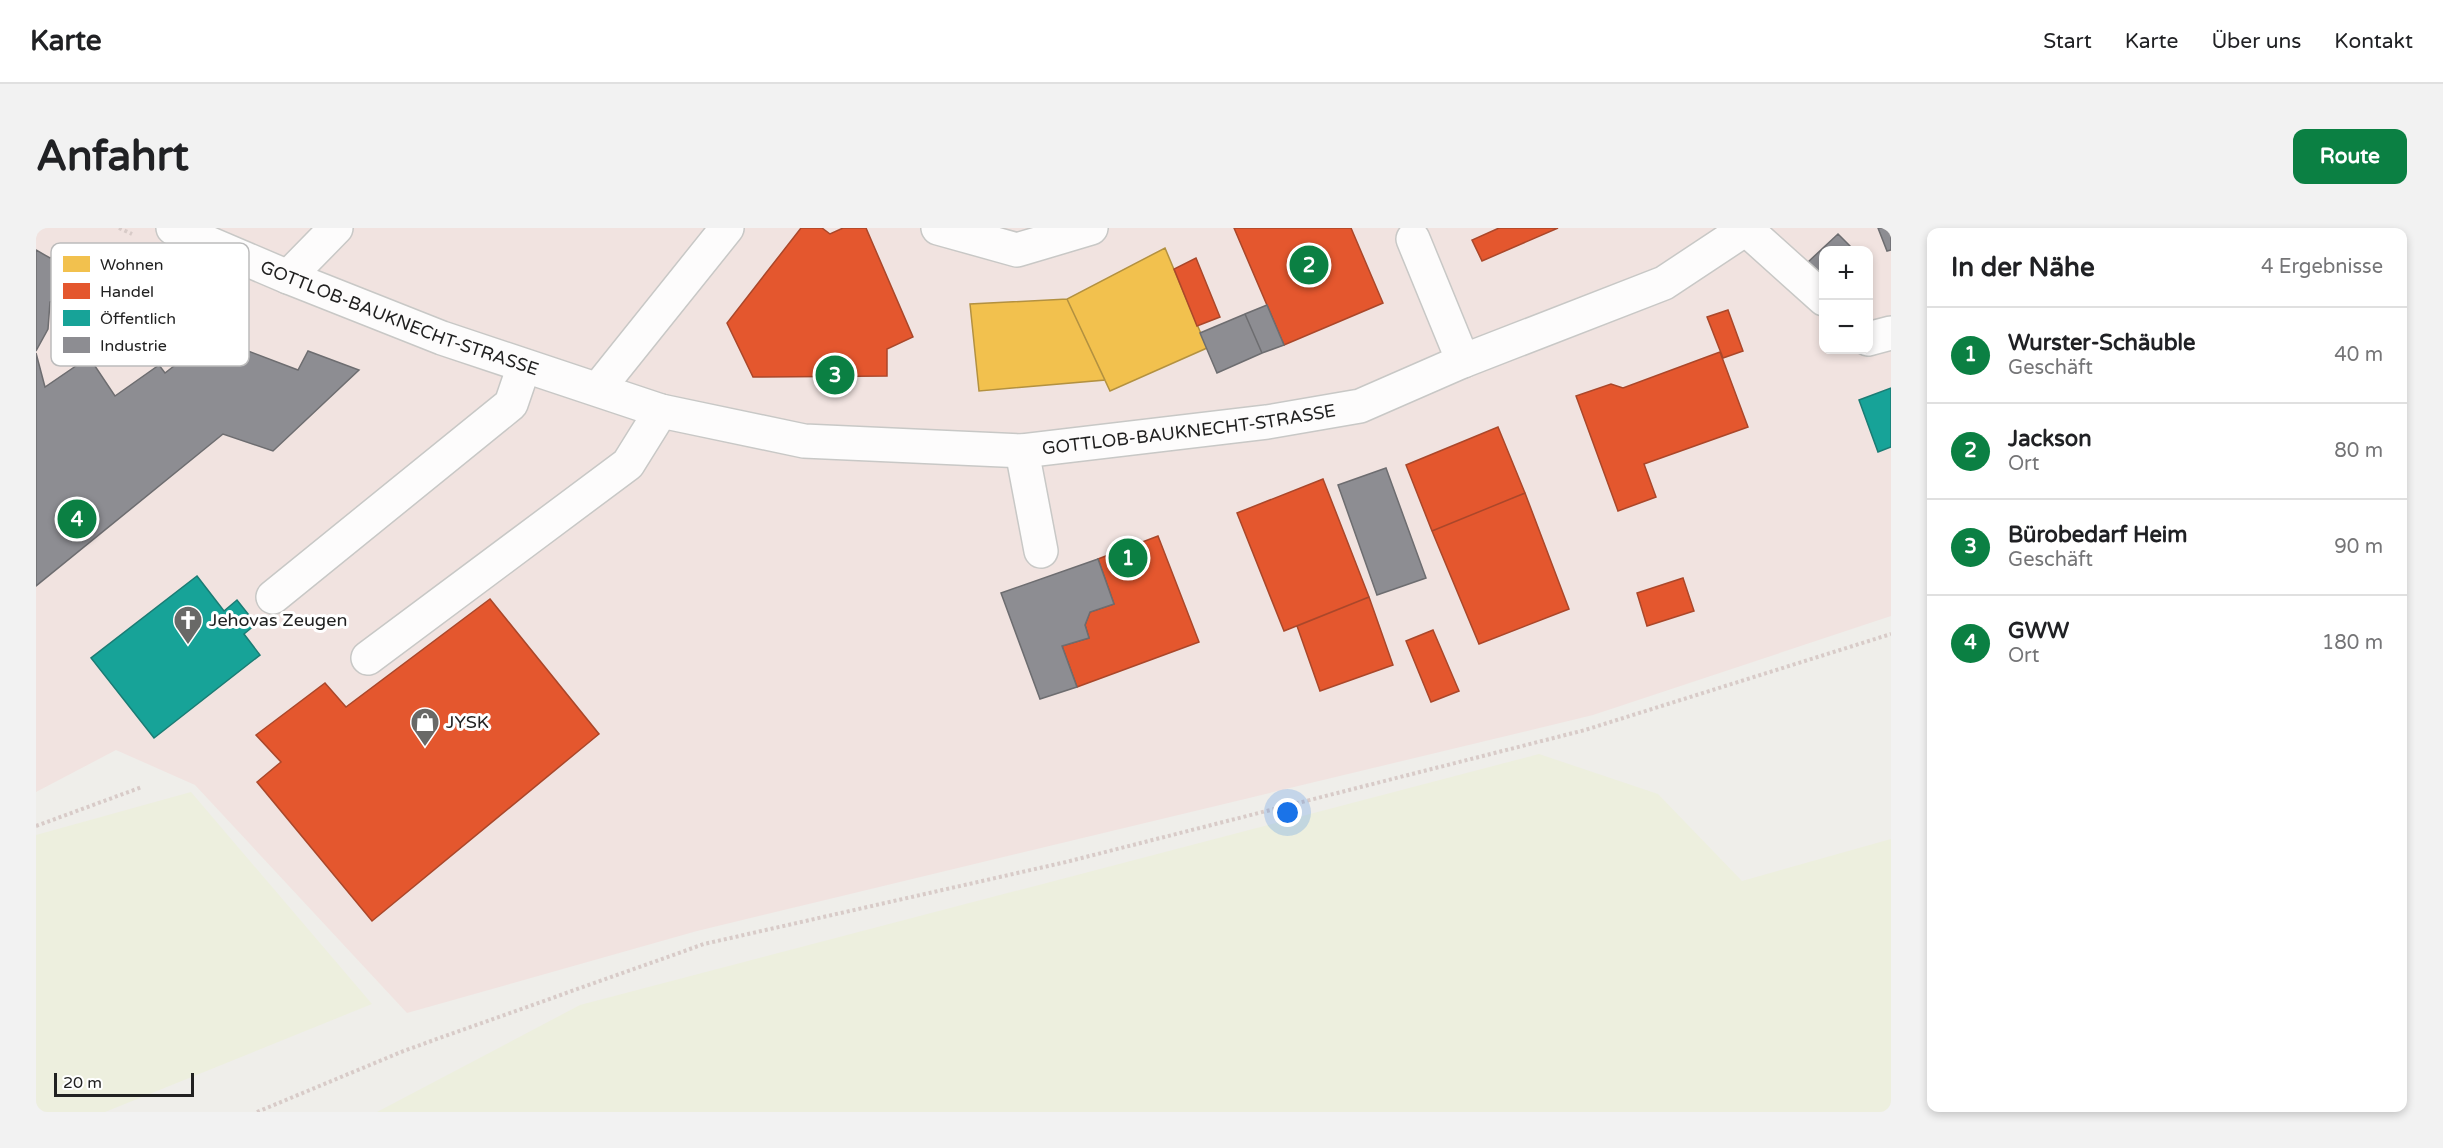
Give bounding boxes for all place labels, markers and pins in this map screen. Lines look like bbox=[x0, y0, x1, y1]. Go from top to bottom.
pin: 2 bbox=[1290, 243, 1328, 288]
pin: 3 bbox=[816, 352, 854, 398]
pin: 4 bbox=[58, 496, 96, 542]
pin: 1 bbox=[1108, 536, 1148, 580]
church icon: Jehovas Zeugen bbox=[172, 604, 204, 646]
place label: Jehovas Zeugen bbox=[209, 609, 347, 631]
shop icon: JYSK bbox=[409, 706, 441, 748]
place label: JYSK bbox=[446, 711, 489, 733]

